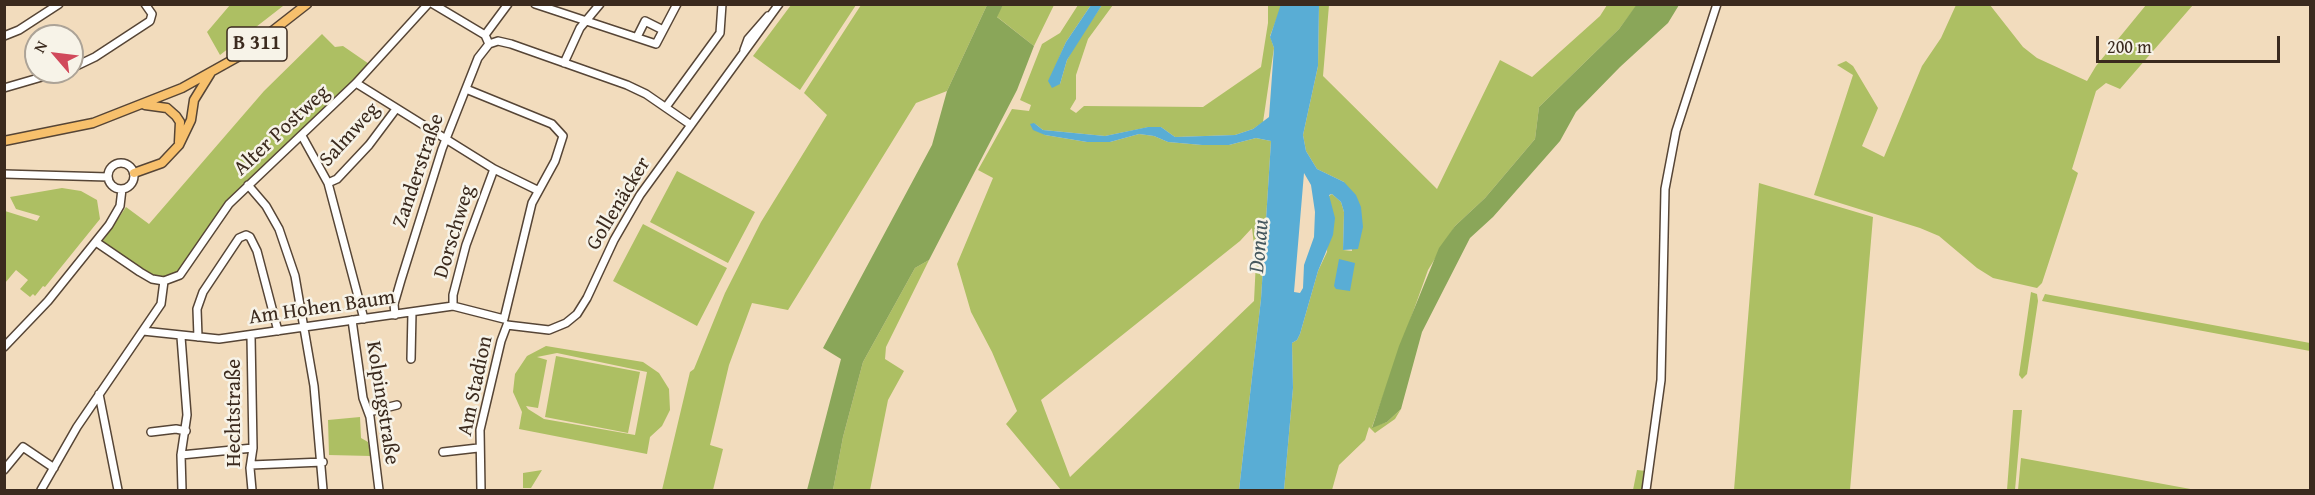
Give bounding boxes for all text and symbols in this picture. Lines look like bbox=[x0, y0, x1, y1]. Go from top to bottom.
north arrow bbox=[24, 24, 84, 84]
scale bar bbox=[2099, 24, 2284, 62]
road number: B 311 bbox=[227, 27, 287, 61]
text: 200 m bbox=[2107, 33, 2152, 60]
text: N bbox=[27, 36, 53, 57]
street label: Alter Postweg bbox=[229, 80, 335, 182]
street label: Salmweg bbox=[315, 98, 385, 172]
street label: Zanderstraße bbox=[388, 111, 450, 231]
street label: Gollenäcker bbox=[581, 153, 657, 255]
street label: Dorschweg bbox=[429, 182, 481, 282]
water label: Donau bbox=[1244, 218, 1276, 274]
street label: Am Hohen Baum bbox=[247, 285, 397, 331]
street label: Am Stadion bbox=[453, 334, 499, 438]
street label: Kolpingstraße bbox=[360, 339, 404, 467]
street label: Hechtstraße bbox=[222, 359, 248, 467]

